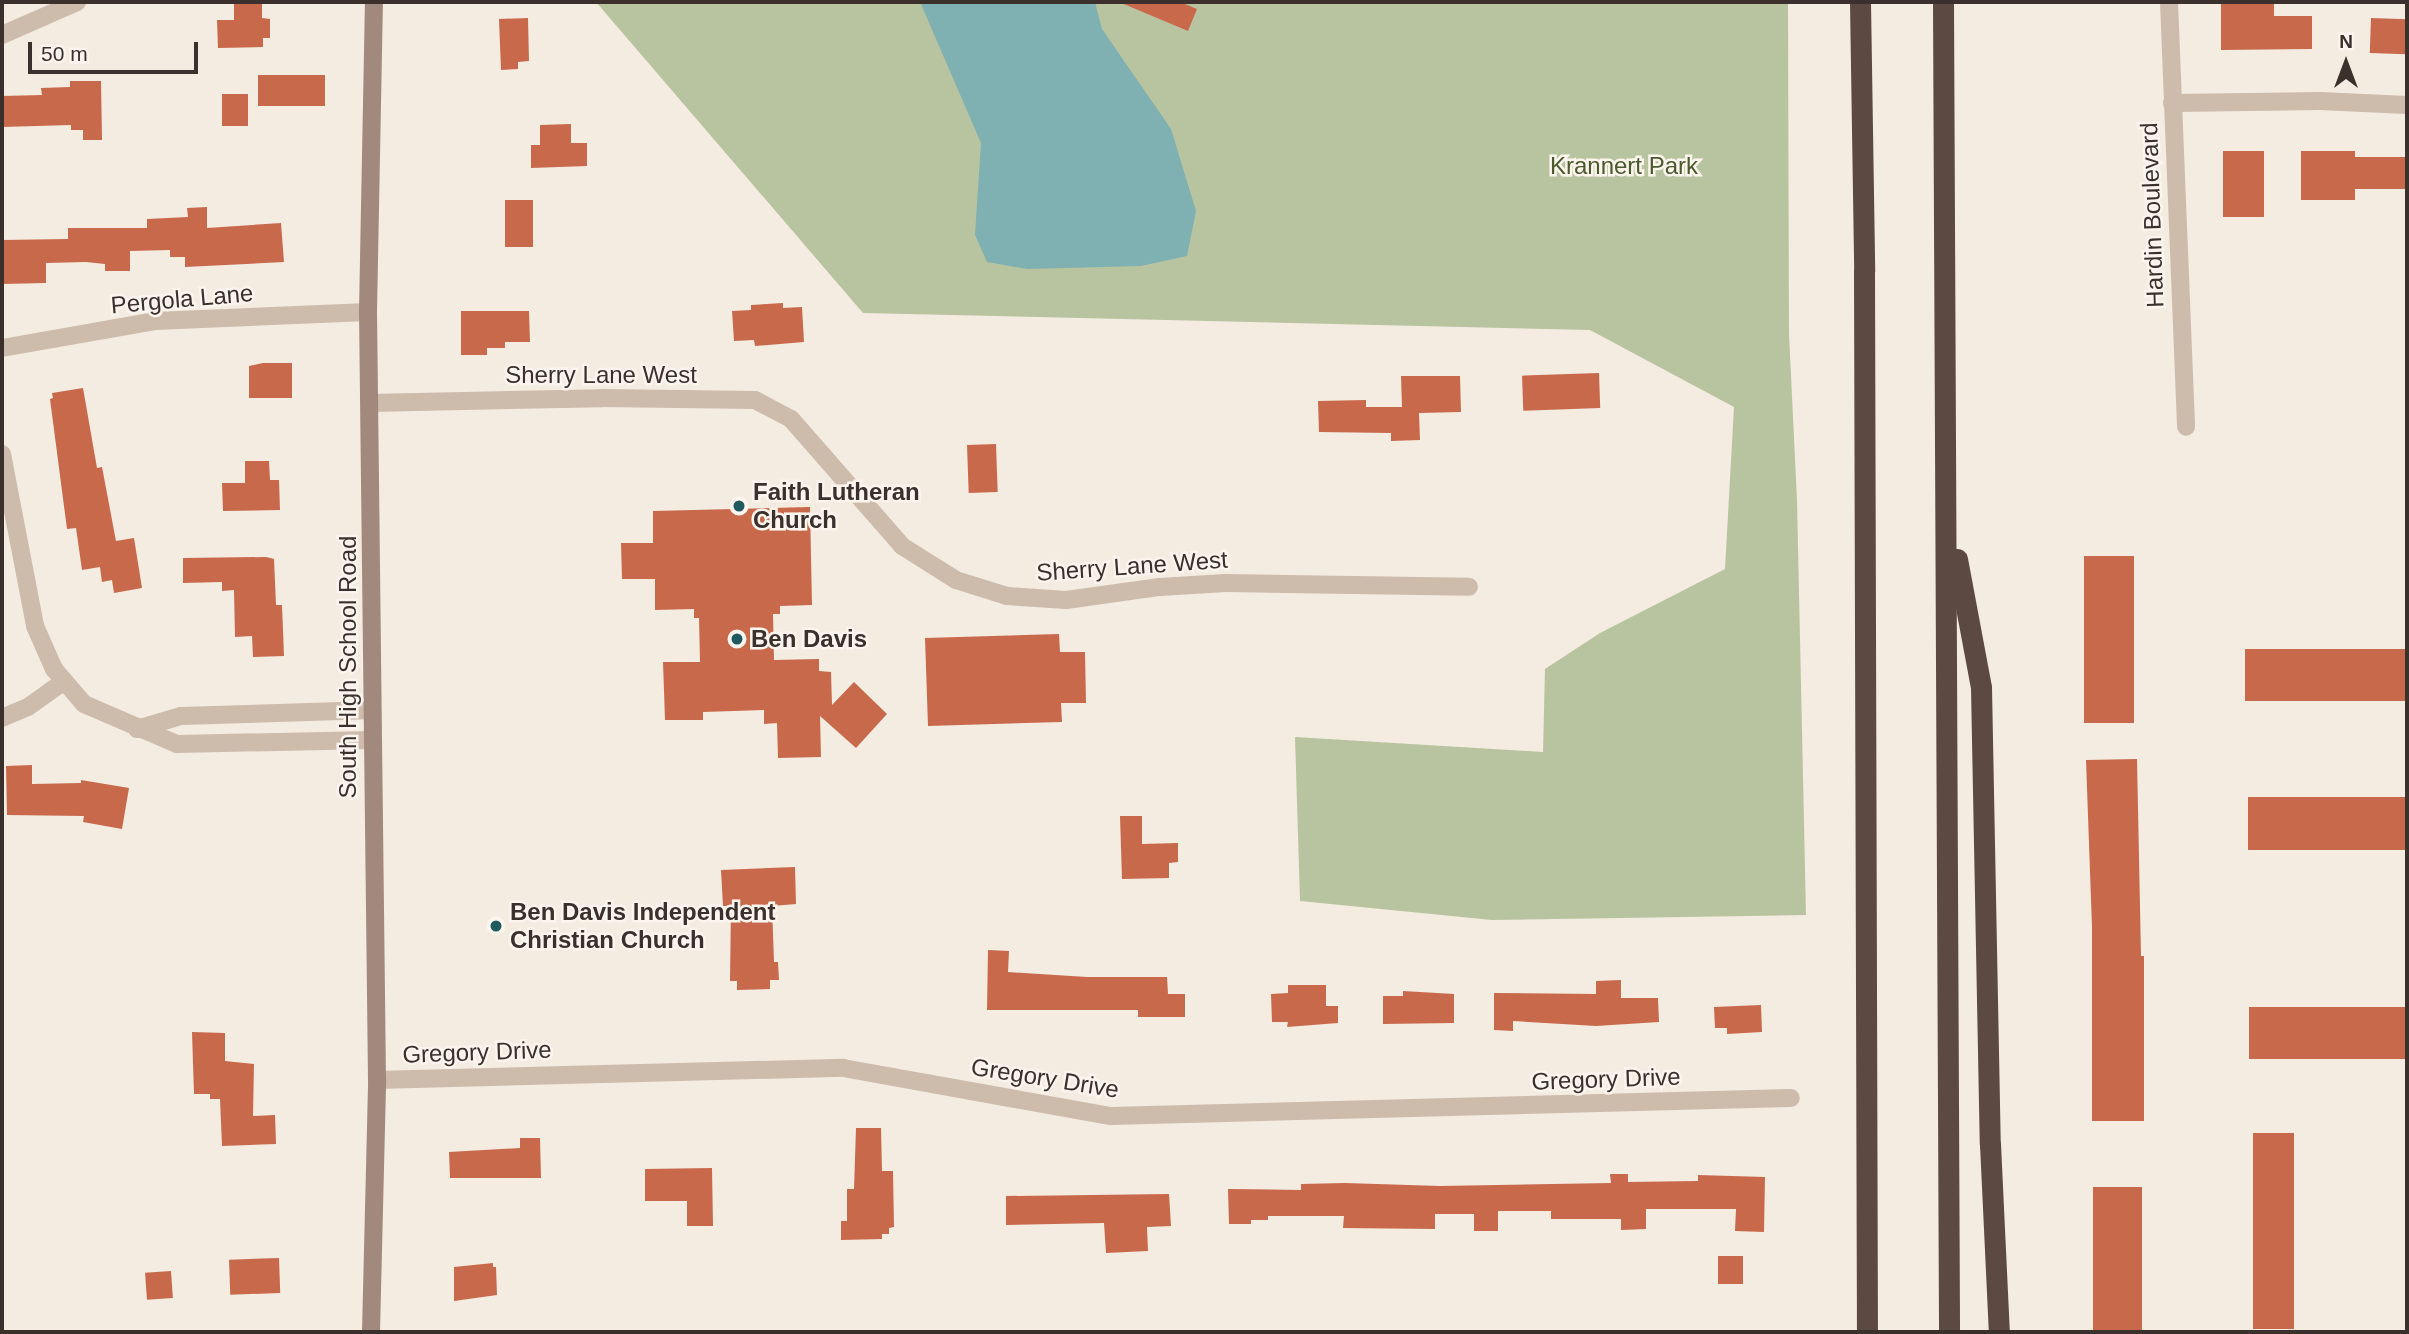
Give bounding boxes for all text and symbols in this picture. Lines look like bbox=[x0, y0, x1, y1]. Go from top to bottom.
scale bar bbox=[32, 28, 201, 72]
north arrow bbox=[2311, 28, 2381, 98]
text: N bbox=[2339, 31, 2353, 52]
text: 50 m bbox=[41, 42, 88, 65]
street label: Hardin Boulevard bbox=[2134, 122, 2170, 308]
park label: Krannert Park bbox=[1550, 152, 1698, 180]
street label: Pergola Lane bbox=[110, 278, 254, 320]
street label: Sherry Lane West bbox=[505, 361, 697, 389]
place label: Faith Lutheran Church bbox=[753, 478, 920, 534]
marker: Faith Lutheran Church bbox=[731, 498, 747, 514]
street label: South High School Road bbox=[334, 536, 362, 798]
street label: Sherry Lane West bbox=[1035, 545, 1229, 587]
place label: Ben Davis bbox=[751, 625, 867, 653]
marker: Ben Davis bbox=[729, 631, 745, 647]
place label: Ben Davis Independent Christian Church bbox=[510, 898, 775, 954]
marker: Ben Davis Independent Christian Church bbox=[488, 918, 504, 934]
street label: Gregory Drive bbox=[402, 1035, 552, 1069]
street label: Gregory Drive bbox=[969, 1052, 1121, 1104]
street label: Gregory Drive bbox=[1531, 1062, 1681, 1096]

